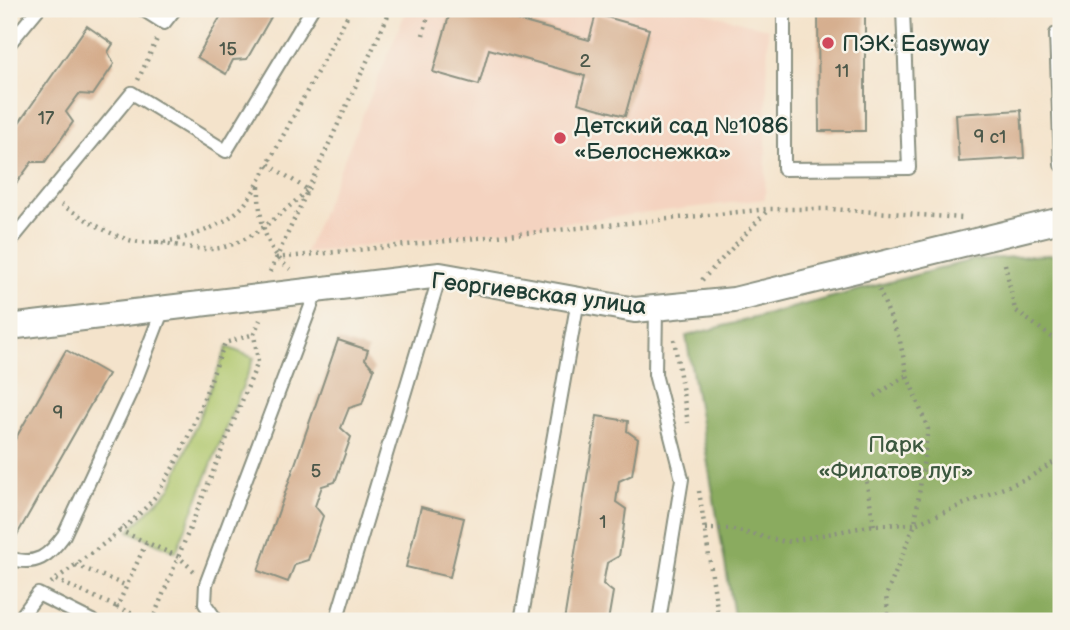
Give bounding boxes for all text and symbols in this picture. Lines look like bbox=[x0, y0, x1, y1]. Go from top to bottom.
place label: ПЭК: Easyway bbox=[842, 30, 990, 58]
marker: ПЭК: Easyway bbox=[820, 35, 836, 51]
house number: 15 bbox=[219, 38, 237, 61]
house number: 2 bbox=[579, 50, 591, 73]
house number: 11 bbox=[835, 60, 849, 83]
house number: 17 bbox=[38, 107, 55, 130]
place label: Детский сад №1086 «Белоснежка» bbox=[574, 112, 789, 166]
house number: 9 с1 bbox=[974, 126, 1006, 149]
marker: Детский сад №1086 «Белоснежка» bbox=[552, 130, 568, 146]
street label: Георгиевская улица bbox=[430, 267, 648, 321]
house number: 9 bbox=[53, 402, 63, 425]
park label: Парк «Филатов луг» bbox=[818, 431, 974, 485]
house number: 5 bbox=[311, 460, 322, 483]
house number: 1 bbox=[599, 511, 607, 534]

